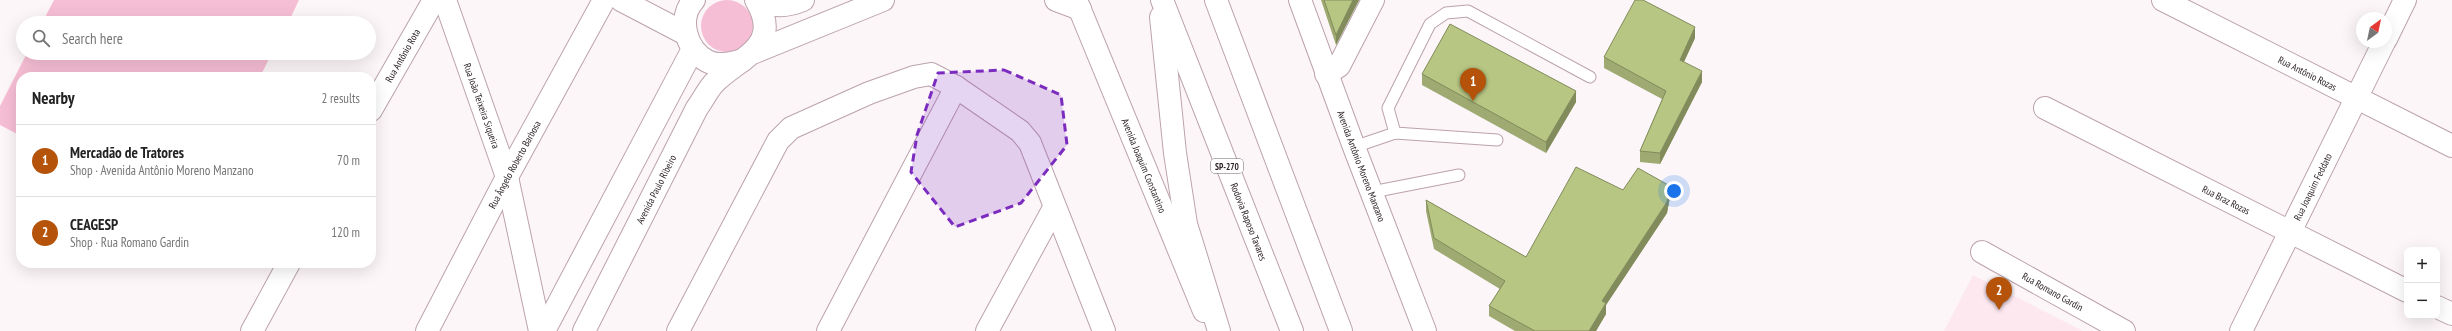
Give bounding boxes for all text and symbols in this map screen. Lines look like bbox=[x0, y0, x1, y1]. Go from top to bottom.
north arrow bbox=[2356, 12, 2392, 48]
search box bbox=[16, 16, 376, 60]
street label: Rua Antônio Rota bbox=[382, 26, 423, 84]
icon: search bbox=[30, 27, 52, 49]
text: Search here bbox=[62, 29, 123, 48]
street label: Rua Antônio Rozas bbox=[2276, 53, 2340, 94]
street label: Rua João Teixeira Siqueira bbox=[461, 61, 503, 150]
pin: 1 bbox=[1460, 68, 1486, 101]
text: Nearby bbox=[32, 87, 75, 109]
text: 2 results bbox=[321, 90, 360, 107]
street label: Avenida Antônio Moreno Manzano bbox=[1335, 109, 1389, 223]
street label: Avenida Joaquim Constantino bbox=[1119, 116, 1169, 215]
street label: Rua Ângelo Roberto Barbosa bbox=[485, 118, 543, 211]
text: Mercadão de Tratores bbox=[70, 143, 184, 162]
street label: Rua Joaquim Feddato bbox=[2290, 151, 2335, 223]
text: 1 bbox=[42, 152, 48, 169]
text: 70 m bbox=[337, 152, 360, 169]
street label: Avenida Paulo Ribeiro bbox=[633, 153, 679, 226]
road number: SP-270 bbox=[1211, 159, 1243, 173]
text: Shop · Avenida Antônio Moreno Manzano bbox=[70, 162, 254, 179]
street label: Rodovia Raposo Tavares bbox=[1228, 181, 1270, 263]
your location bbox=[1664, 181, 1684, 201]
street label: Rua Braz Rozas bbox=[2200, 182, 2253, 217]
text: CEAGESP bbox=[70, 215, 118, 234]
text: 2 bbox=[42, 224, 48, 241]
text: 120 m bbox=[331, 224, 360, 241]
text: Shop · Rua Romano Gardin bbox=[70, 234, 189, 251]
map controls bbox=[2404, 247, 2440, 319]
button: + bbox=[2404, 247, 2440, 283]
street label: Rua Romano Gardin bbox=[2020, 269, 2086, 314]
pin: 2 bbox=[1986, 277, 2012, 310]
button: − bbox=[2404, 283, 2440, 319]

